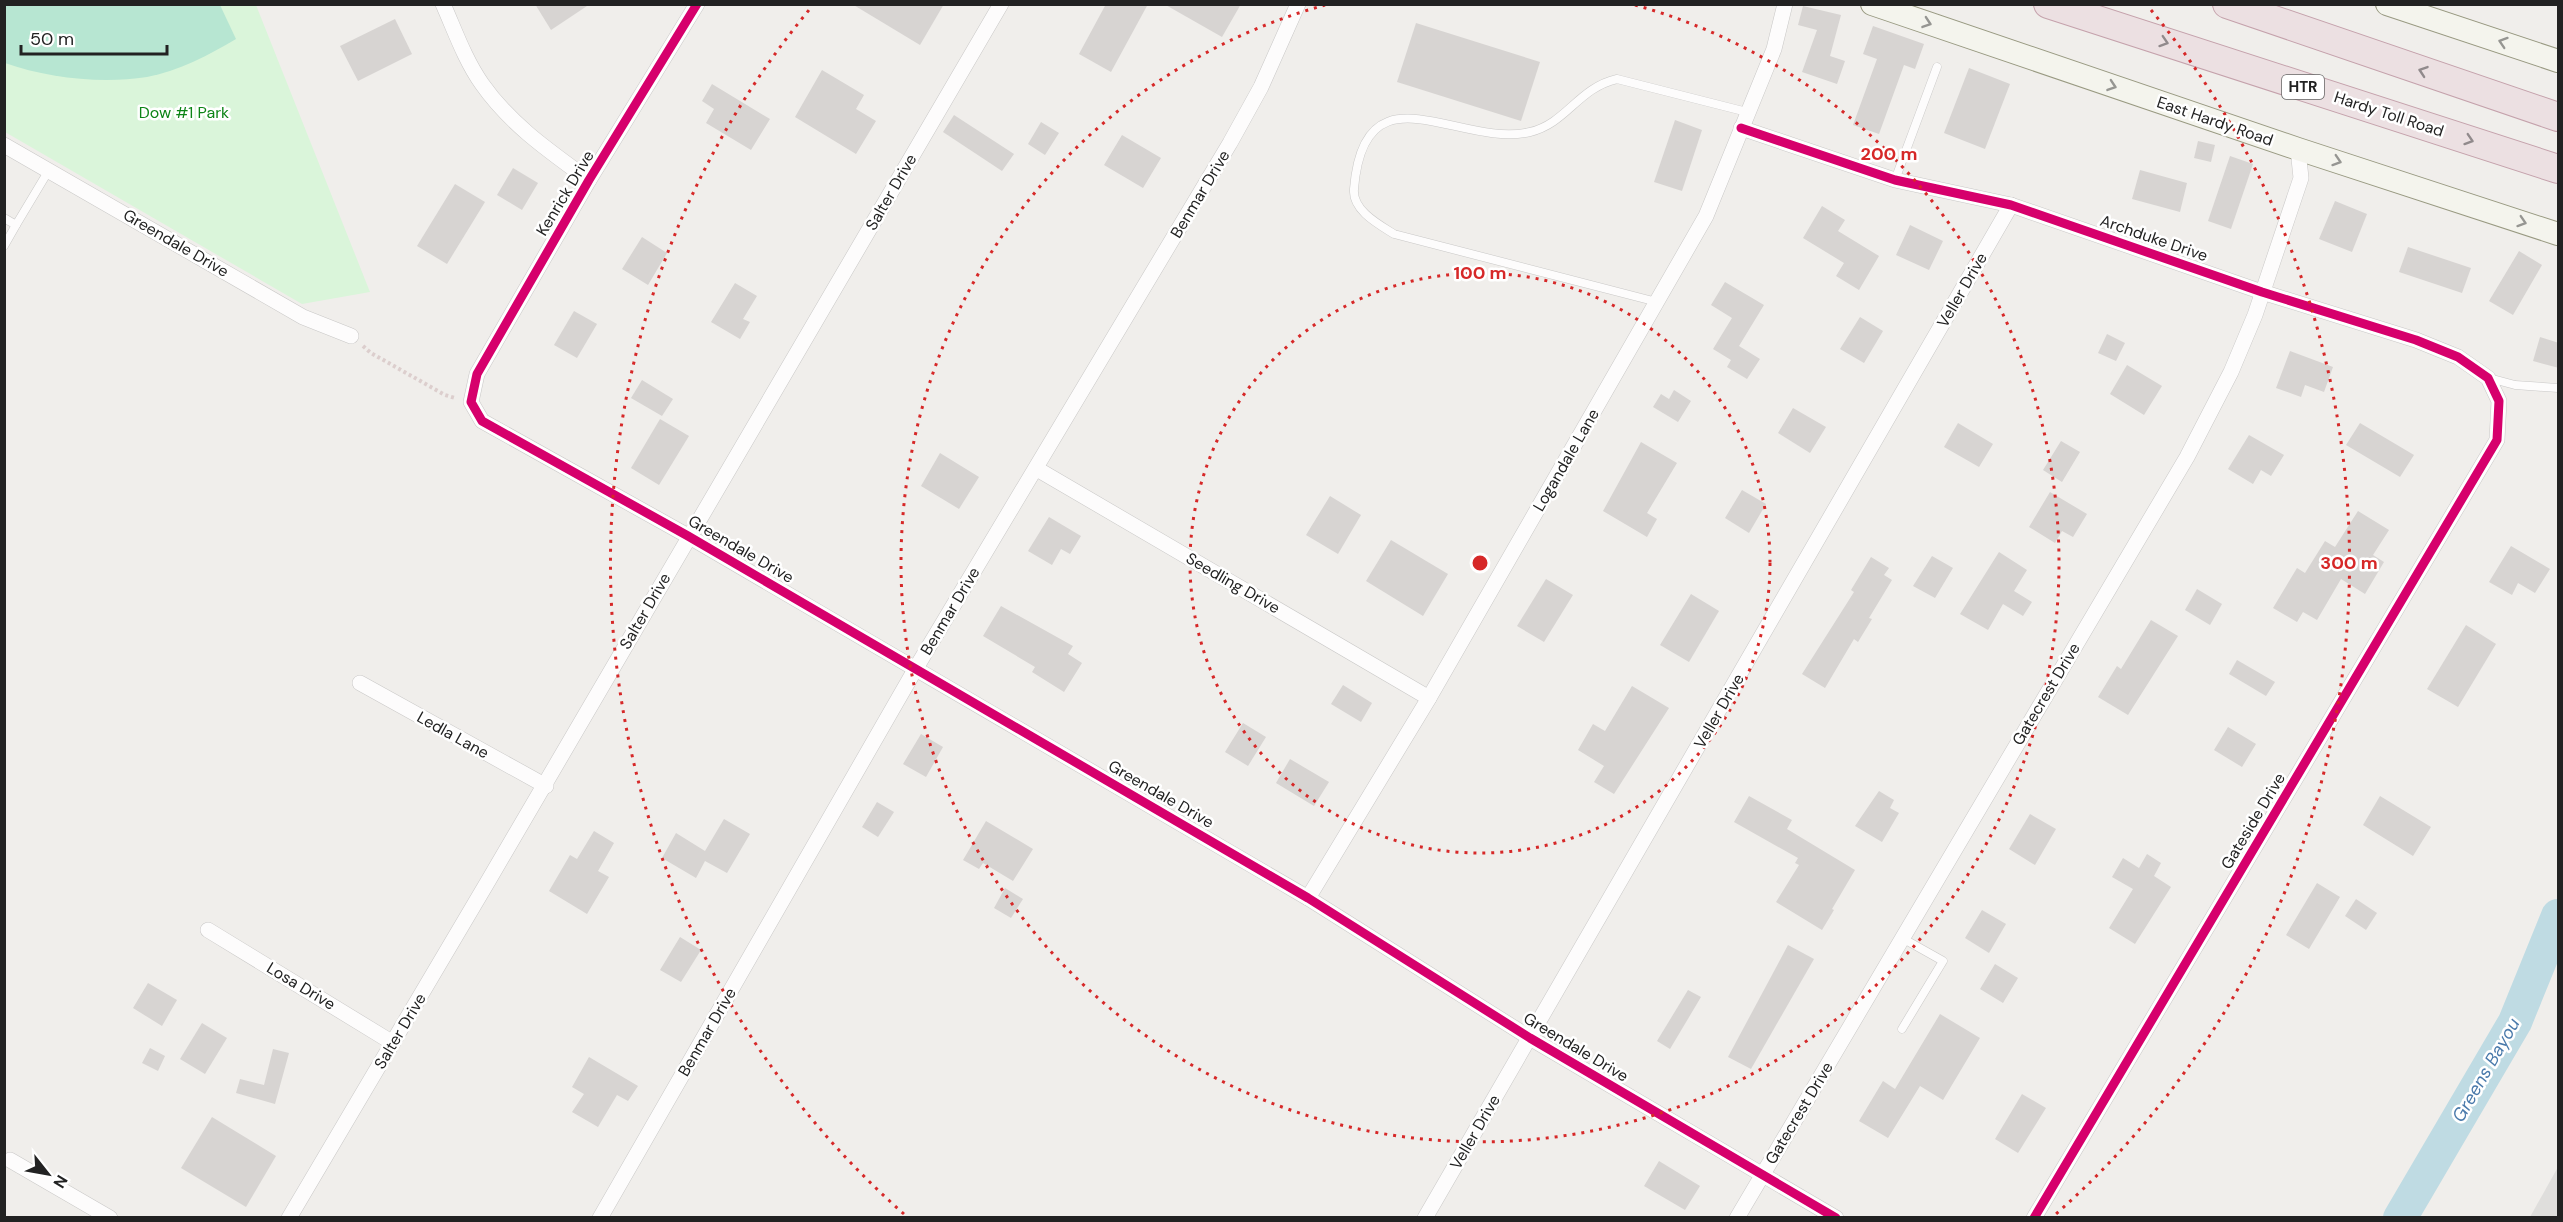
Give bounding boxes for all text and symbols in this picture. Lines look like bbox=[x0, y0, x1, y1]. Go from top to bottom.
one-way arrow bbox=[1922, 16, 1932, 29]
scale bar bbox=[21, 18, 166, 56]
text: 50 m bbox=[30, 27, 74, 51]
one-way arrow bbox=[2158, 35, 2169, 47]
one-way arrow bbox=[2498, 37, 2509, 50]
one-way arrow bbox=[2419, 66, 2429, 78]
road number: HTR bbox=[2282, 75, 2324, 99]
one-way arrow bbox=[2106, 78, 2117, 91]
street label: Hardy Toll Road bbox=[2332, 86, 2446, 142]
street label: East Hardy Road bbox=[2154, 91, 2276, 151]
park label: Dow #1 Park bbox=[139, 102, 229, 123]
one-way arrow bbox=[2463, 133, 2474, 145]
text: 200 m bbox=[1861, 142, 1917, 166]
street label: Kenrick Drive bbox=[531, 146, 599, 240]
street label: Benmar Drive bbox=[1166, 146, 1234, 242]
street label: Salter Drive bbox=[861, 150, 921, 234]
one-way arrow bbox=[2331, 154, 2342, 167]
street label: Greendale Drive bbox=[119, 204, 233, 282]
street label: Archduke Drive bbox=[2097, 210, 2211, 266]
one-way arrow bbox=[2516, 215, 2527, 227]
street label: Veller Drive bbox=[1932, 249, 1992, 331]
text: 100 m bbox=[1453, 261, 1507, 285]
street label: Logandale Lane bbox=[1528, 405, 1604, 515]
street label: Greendale Drive bbox=[684, 510, 798, 588]
street label: Seedling Drive bbox=[1182, 548, 1284, 618]
text: 300 m bbox=[2320, 551, 2378, 575]
centre of rings bbox=[1470, 553, 1490, 573]
street label: Benmar Drive bbox=[916, 563, 984, 659]
street label: Salter Drive bbox=[615, 569, 675, 653]
street label: Gatecrest Drive bbox=[2007, 639, 2085, 749]
street label: Veller Drive bbox=[1689, 670, 1749, 752]
street label: Ledla Lane bbox=[413, 707, 493, 763]
street label: Greendale Drive bbox=[1104, 755, 1218, 833]
street label: Gateside Drive bbox=[2216, 769, 2290, 873]
street label: Losa Drive bbox=[263, 957, 339, 1015]
street label: Benmar Drive bbox=[673, 984, 741, 1080]
street label: Salter Drive bbox=[369, 989, 431, 1073]
street label: Greendale Drive bbox=[1520, 1007, 1632, 1087]
water label: Greens Bayou bbox=[2447, 1014, 2525, 1126]
street label: Gatecrest Drive bbox=[1760, 1058, 1838, 1168]
street label: Veller Drive bbox=[1445, 1091, 1505, 1173]
north arrow bbox=[18, 1144, 78, 1204]
text: N bbox=[48, 1171, 72, 1192]

